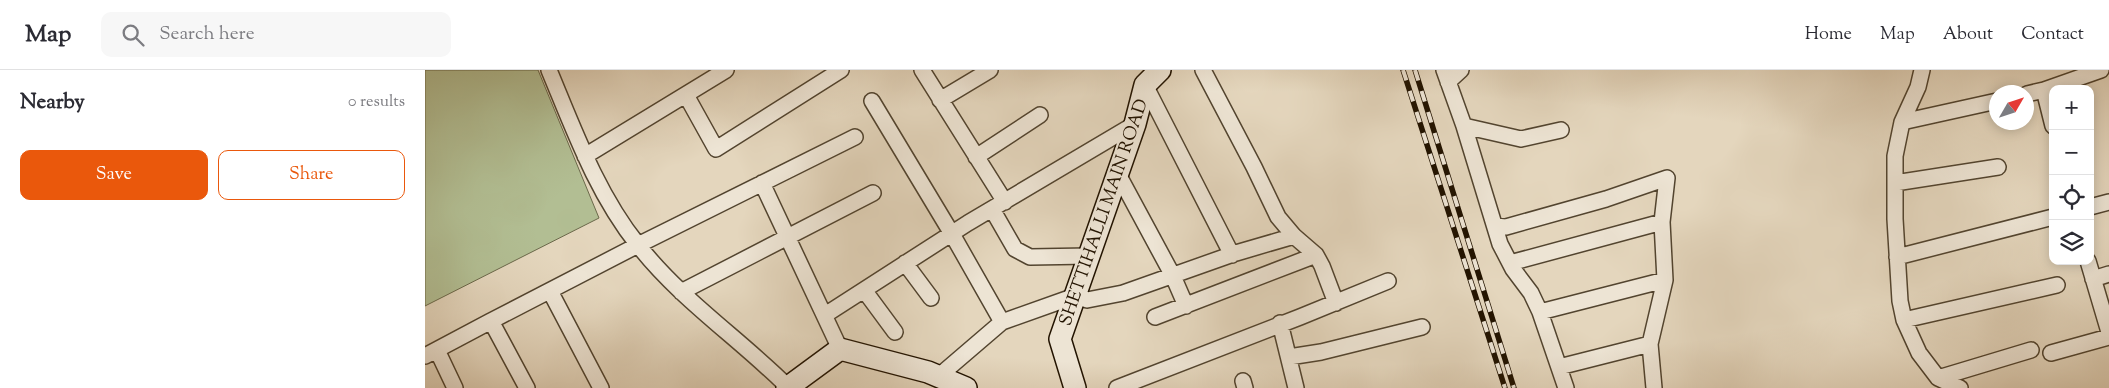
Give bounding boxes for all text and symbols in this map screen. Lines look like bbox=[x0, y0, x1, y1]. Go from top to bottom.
search box bbox=[101, 12, 451, 57]
text: Map bbox=[25, 18, 71, 52]
icon: search bbox=[119, 21, 147, 49]
text: Search here bbox=[159, 21, 255, 48]
text: Home bbox=[1805, 22, 1852, 48]
text: Map bbox=[1880, 22, 1915, 48]
text: About bbox=[1943, 22, 1993, 48]
text: Contact bbox=[2021, 22, 2084, 48]
north arrow bbox=[1989, 85, 2034, 130]
map controls bbox=[2049, 85, 2094, 265]
button: + bbox=[2049, 85, 2094, 130]
text: Nearby bbox=[20, 88, 85, 118]
text: 0 results bbox=[348, 91, 405, 114]
street label: SHETTIHALLI MAIN ROAD bbox=[1054, 96, 1156, 330]
button: − bbox=[2049, 130, 2094, 175]
button: Save bbox=[20, 150, 208, 200]
button: Share bbox=[218, 150, 405, 200]
button: locate bbox=[2049, 175, 2094, 220]
button: layers bbox=[2049, 220, 2094, 265]

